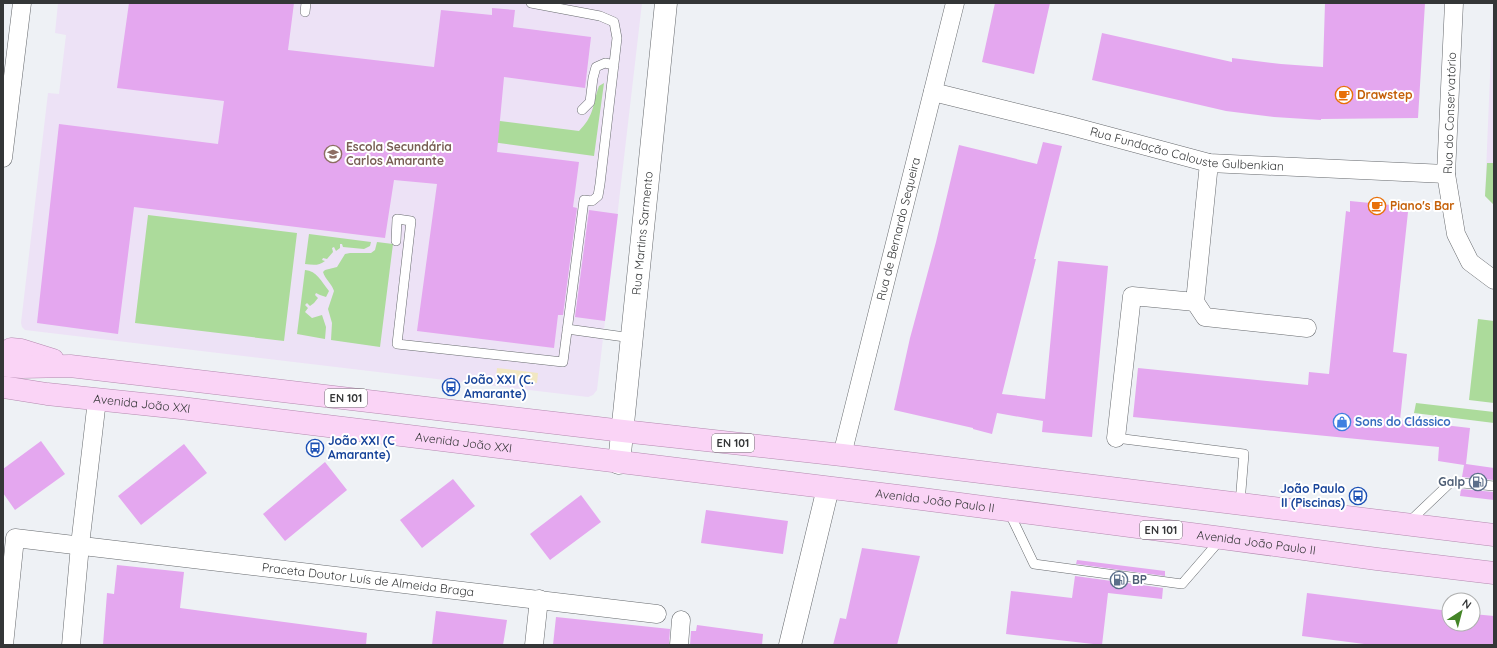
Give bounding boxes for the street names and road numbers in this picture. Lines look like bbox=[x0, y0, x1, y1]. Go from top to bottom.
street label: Rua do Conservatório bbox=[1440, 52, 1459, 174]
street label: Rua Fundação Calouste Gulbenkian bbox=[1088, 123, 1284, 173]
street label: Rua de Bernardo Sequeira bbox=[873, 156, 923, 302]
street label: Rua Martins Sarmento bbox=[628, 171, 656, 296]
road number: EN 101 bbox=[325, 389, 367, 407]
street label: Avenida João XXI bbox=[93, 391, 191, 416]
street label: Avenida João XXI bbox=[414, 429, 513, 456]
road number: EN 101 bbox=[712, 434, 754, 452]
street label: Avenida João Paulo II bbox=[875, 485, 996, 515]
road number: EN 101 bbox=[1140, 521, 1182, 539]
street label: Avenida João Paulo II bbox=[1196, 527, 1317, 558]
street label: Praceta Doutor Luís de Almeida Braga bbox=[261, 559, 475, 599]

